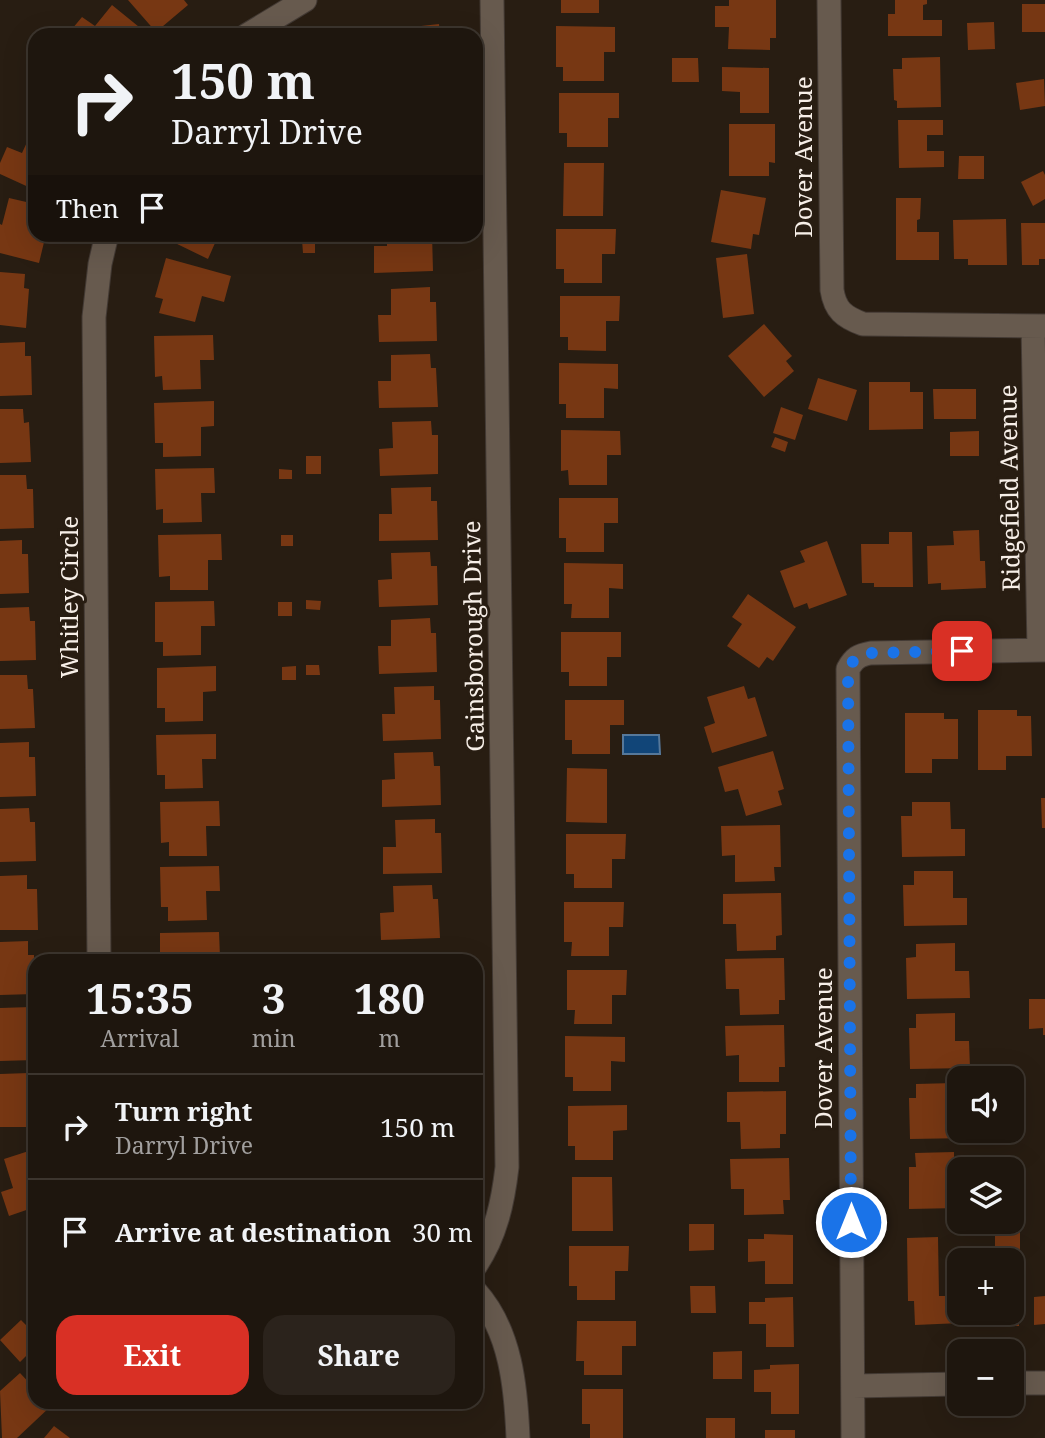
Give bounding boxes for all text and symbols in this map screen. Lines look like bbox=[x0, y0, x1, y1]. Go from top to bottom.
text: 150 m bbox=[171, 47, 315, 113]
icon: right bbox=[56, 56, 147, 147]
street label: Dover Avenue bbox=[786, 76, 819, 238]
text: Darryl Drive bbox=[171, 110, 363, 153]
icon: arrive bbox=[133, 189, 171, 227]
text: Then bbox=[56, 190, 119, 226]
street label: Ridgefield Avenue bbox=[990, 384, 1027, 592]
street label: Whitley Circle bbox=[52, 516, 85, 678]
street label: Gainsborough Drive bbox=[454, 520, 491, 752]
pin bbox=[932, 621, 992, 681]
icon: arrive bbox=[943, 632, 981, 670]
street label: Dover Avenue bbox=[806, 967, 839, 1129]
text: 15:35 bbox=[86, 969, 194, 1026]
text: 3 bbox=[262, 969, 286, 1026]
text: 180 bbox=[354, 969, 425, 1026]
text: Arrival bbox=[101, 1022, 179, 1054]
text: min bbox=[252, 1022, 296, 1054]
text: m bbox=[378, 1022, 400, 1054]
map controls bbox=[947, 1066, 1024, 1416]
button: sound bbox=[947, 1066, 1024, 1143]
text: Turn right bbox=[115, 1093, 252, 1129]
icon: right bbox=[56, 1108, 94, 1146]
text: 150 m bbox=[380, 1109, 455, 1145]
text: Darryl Drive bbox=[115, 1129, 253, 1161]
button: layers bbox=[947, 1157, 1024, 1234]
position arrow bbox=[814, 1185, 888, 1259]
icon: arrive bbox=[56, 1213, 94, 1251]
text: Arrive at destination bbox=[115, 1214, 391, 1250]
text: 30 m bbox=[412, 1214, 472, 1250]
button: + bbox=[947, 1248, 1024, 1325]
button: Exit bbox=[56, 1315, 249, 1395]
button: Share bbox=[263, 1315, 455, 1395]
button: − bbox=[947, 1339, 1024, 1416]

